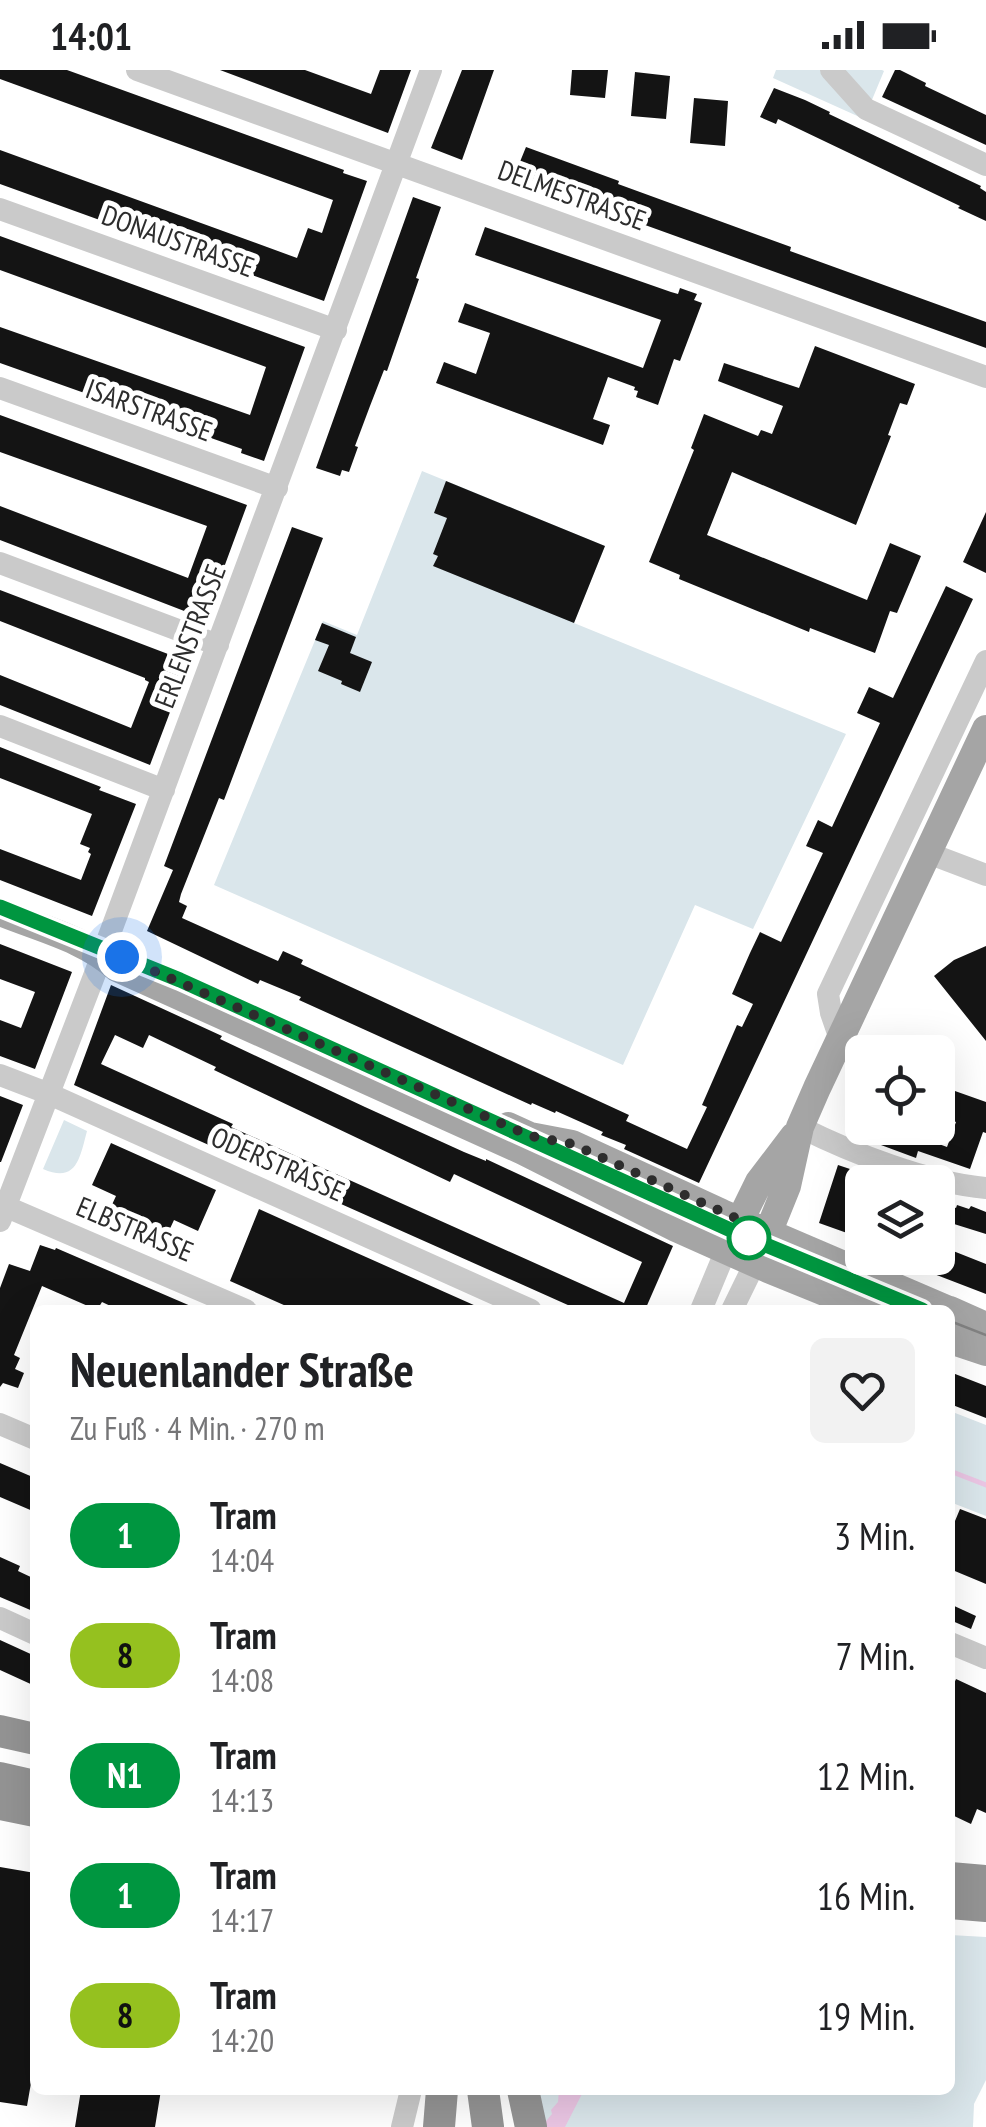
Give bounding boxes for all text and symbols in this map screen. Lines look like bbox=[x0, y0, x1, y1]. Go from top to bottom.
text: 14:01 bbox=[50, 11, 132, 60]
street label: DELMESTRASSE bbox=[493, 151, 651, 238]
street label: DONAUSTRASSE bbox=[97, 196, 259, 285]
street label: ISARSTRASSE bbox=[81, 370, 217, 449]
street label: ERLENSTRASSE bbox=[145, 559, 234, 713]
your location bbox=[97, 932, 147, 982]
map controls bbox=[845, 1035, 955, 1275]
button: locate bbox=[845, 1035, 955, 1145]
street label: ODERSTRASSE bbox=[206, 1118, 351, 1209]
button: layers bbox=[845, 1165, 955, 1275]
street label: ELBSTRASSE bbox=[71, 1187, 199, 1270]
unlabelled marker bbox=[728, 1217, 770, 1259]
text: Neuenlander Straße bbox=[70, 1338, 414, 1400]
button: heart bbox=[810, 1338, 915, 1443]
text: Zu Fuß · 4 Min. · 270 m bbox=[70, 1407, 325, 1449]
text: Tram bbox=[210, 1490, 277, 1539]
text: 3 Min. bbox=[834, 1511, 915, 1560]
text: 1 bbox=[117, 1512, 133, 1558]
text: 14:04 bbox=[210, 1539, 274, 1581]
text: Tram bbox=[210, 1610, 277, 1659]
text: 7 Min. bbox=[836, 1631, 915, 1680]
text: 8 bbox=[117, 1632, 133, 1678]
text: 14:08 bbox=[210, 1659, 274, 1701]
text: Tram bbox=[210, 1730, 277, 1779]
text: 12 Min. bbox=[817, 1751, 915, 1800]
text: N1 bbox=[107, 1752, 143, 1798]
text: 14:13 bbox=[210, 1779, 274, 1821]
text: Tram bbox=[210, 1850, 277, 1899]
text: 16 Min. bbox=[817, 1871, 915, 1920]
text: 1 bbox=[117, 1872, 133, 1918]
text: 14:17 bbox=[210, 1899, 274, 1941]
text: Tram bbox=[210, 1970, 277, 2019]
text: 19 Min. bbox=[817, 1991, 915, 2040]
text: 8 bbox=[117, 1992, 133, 2038]
text: 14:20 bbox=[210, 2019, 274, 2061]

